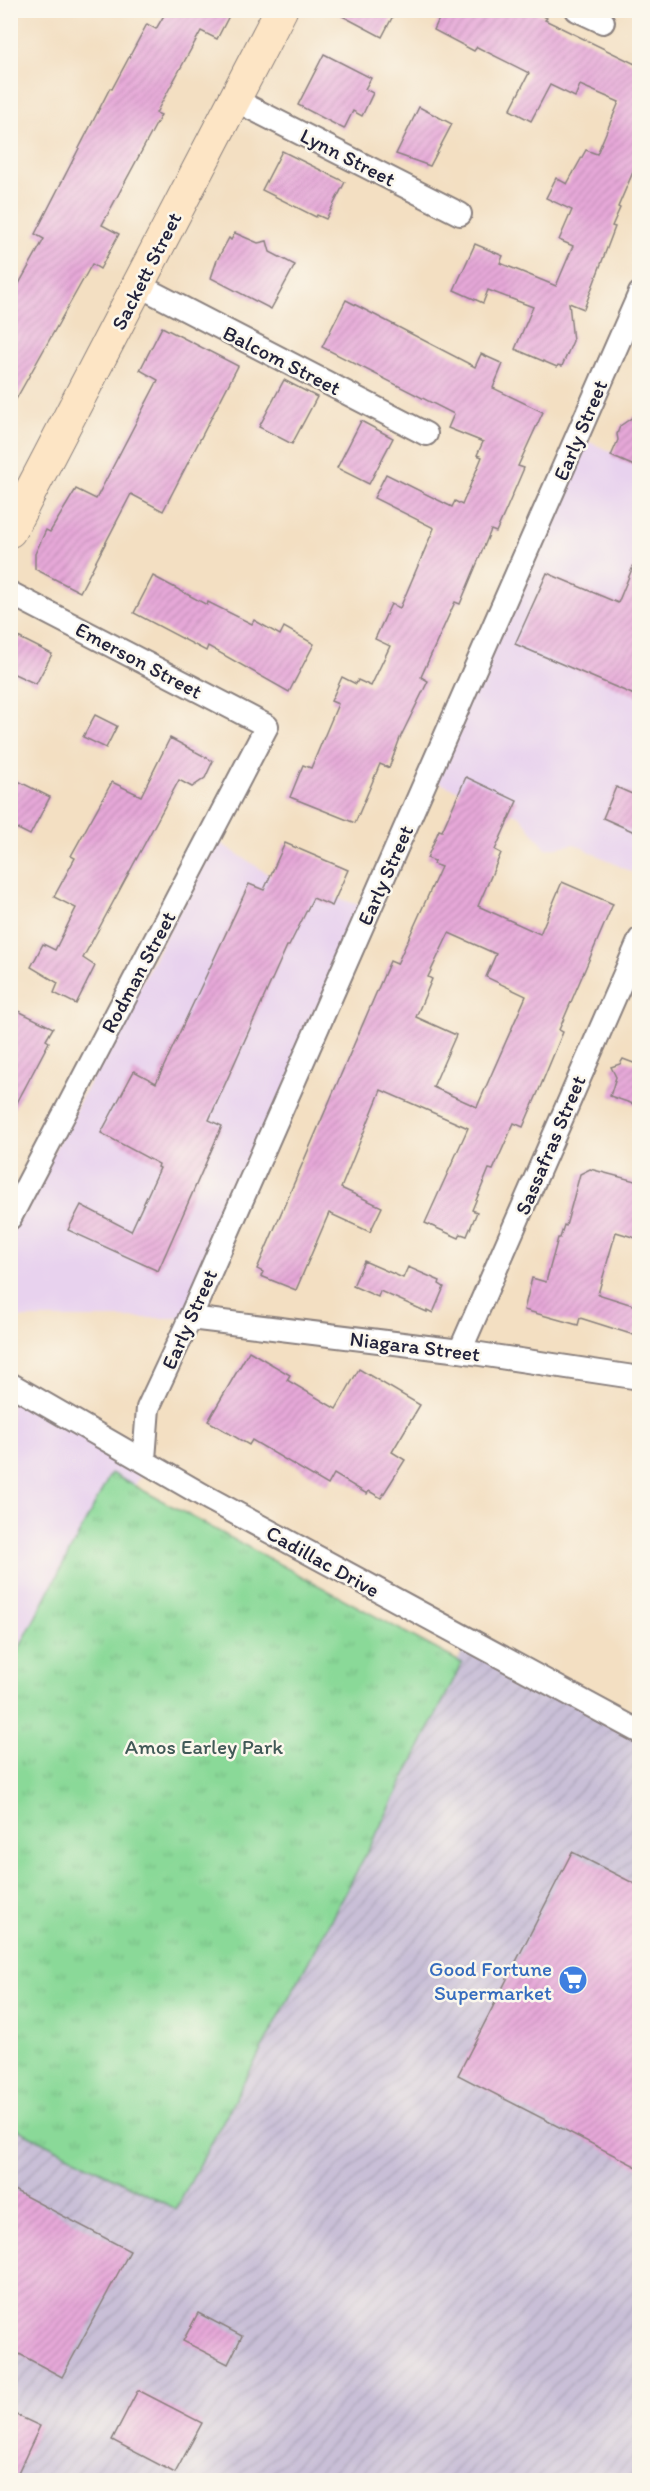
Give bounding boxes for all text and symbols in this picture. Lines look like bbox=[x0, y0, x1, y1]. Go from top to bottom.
street label: Lynn Street bbox=[296, 122, 400, 192]
street label: Sackett Street bbox=[106, 208, 186, 334]
street label: Balcom Street bbox=[219, 320, 345, 400]
street label: Early Street bbox=[548, 376, 612, 484]
street label: Emerson Street bbox=[71, 616, 207, 704]
street label: Early Street bbox=[352, 821, 418, 929]
street label: Rodman Street bbox=[95, 907, 181, 1037]
street label: Sassafras Street bbox=[509, 1071, 591, 1218]
street label: Early Street bbox=[156, 1265, 222, 1373]
street label: Niagara Street bbox=[348, 1326, 482, 1366]
street label: Cadillac Drive bbox=[262, 1520, 384, 1602]
park label: Amos Earley Park bbox=[125, 1734, 283, 1759]
place label: Good Fortune Supermarket bbox=[429, 1956, 552, 2005]
supermarket icon: Good Fortune Supermarket bbox=[557, 1964, 589, 1996]

